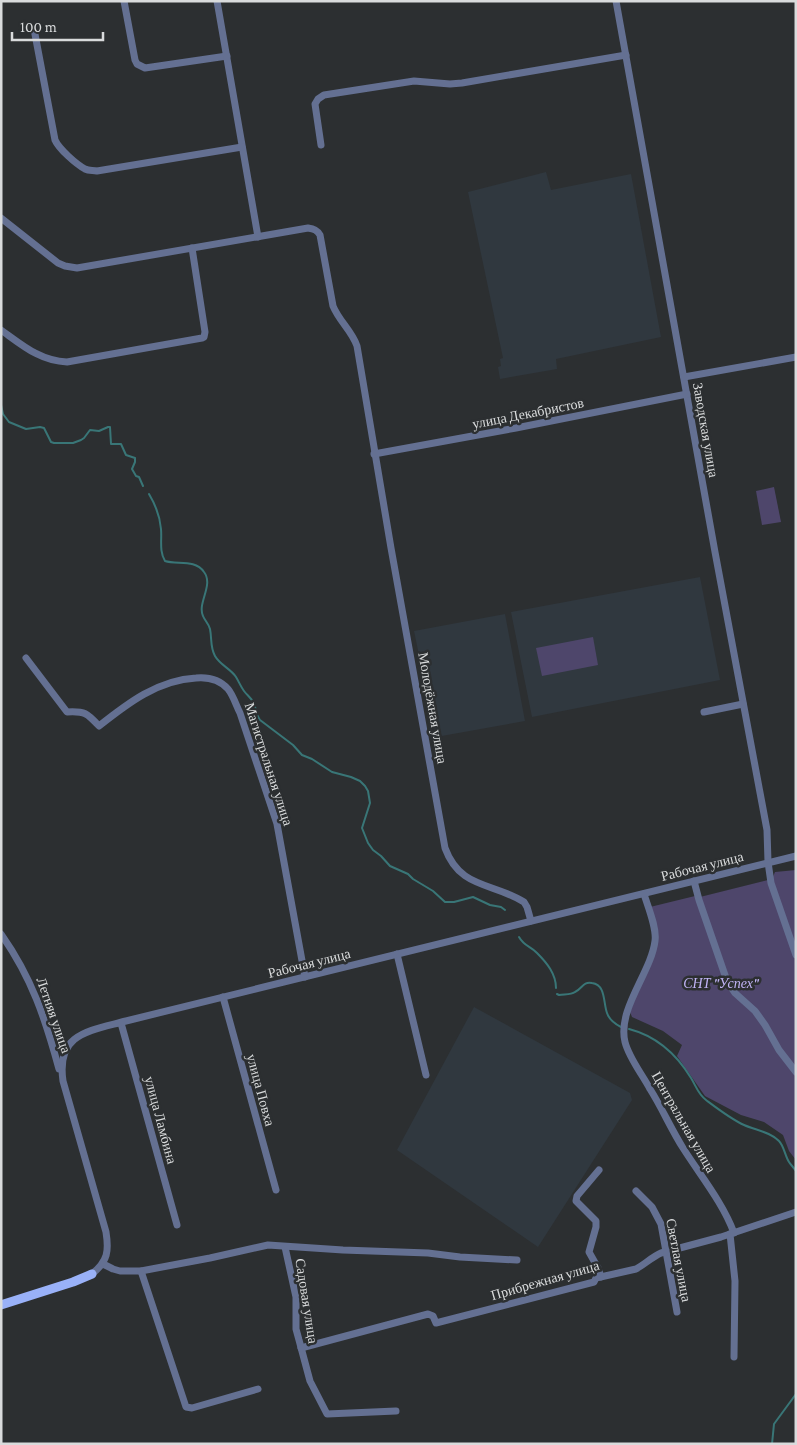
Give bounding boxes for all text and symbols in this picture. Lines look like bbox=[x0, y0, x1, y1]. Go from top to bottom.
scale bar bbox=[12, 10, 104, 42]
text: 100 m bbox=[20, 19, 57, 35]
street label: Заводская улица bbox=[690, 381, 722, 479]
street label: улица Декабристов bbox=[471, 394, 586, 432]
street label: Молодёжная улица bbox=[415, 651, 451, 766]
street label: Магистральная улица bbox=[242, 700, 297, 828]
street label: Рабочая улица bbox=[659, 848, 746, 884]
street label: Рабочая улица bbox=[266, 945, 353, 981]
street label: Летняя улица bbox=[34, 975, 75, 1056]
park label: СНТ "Успех" bbox=[683, 975, 760, 991]
street label: улица Повха bbox=[244, 1052, 278, 1129]
street label: Центральная улица bbox=[649, 1069, 720, 1176]
street label: улица Ламбина bbox=[142, 1074, 181, 1166]
street label: Светлая улица bbox=[663, 1217, 695, 1304]
street label: Садовая улица bbox=[292, 1257, 322, 1345]
street label: Прибрежная улица bbox=[489, 1257, 602, 1303]

